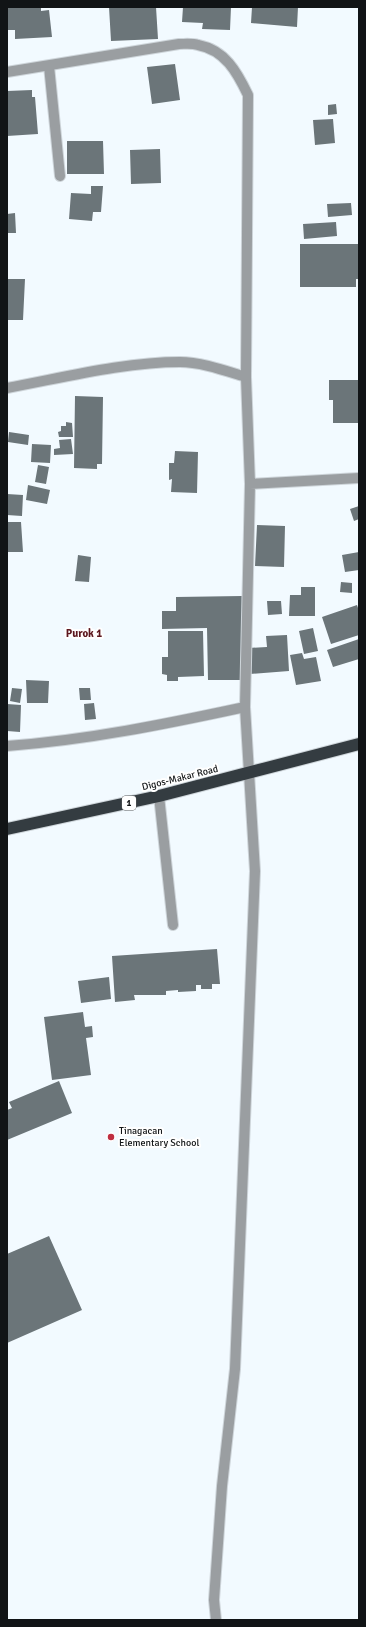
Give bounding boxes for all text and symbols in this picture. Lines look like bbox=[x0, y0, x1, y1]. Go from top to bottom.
district label: Purok 1 bbox=[66, 627, 102, 640]
street label: Digos-Makar Road bbox=[141, 763, 219, 793]
road number: 1 bbox=[122, 796, 136, 810]
place label: Tinagacan Elementary School bbox=[119, 1125, 199, 1149]
marker: Tinagacan Elementary School bbox=[106, 1132, 116, 1142]

